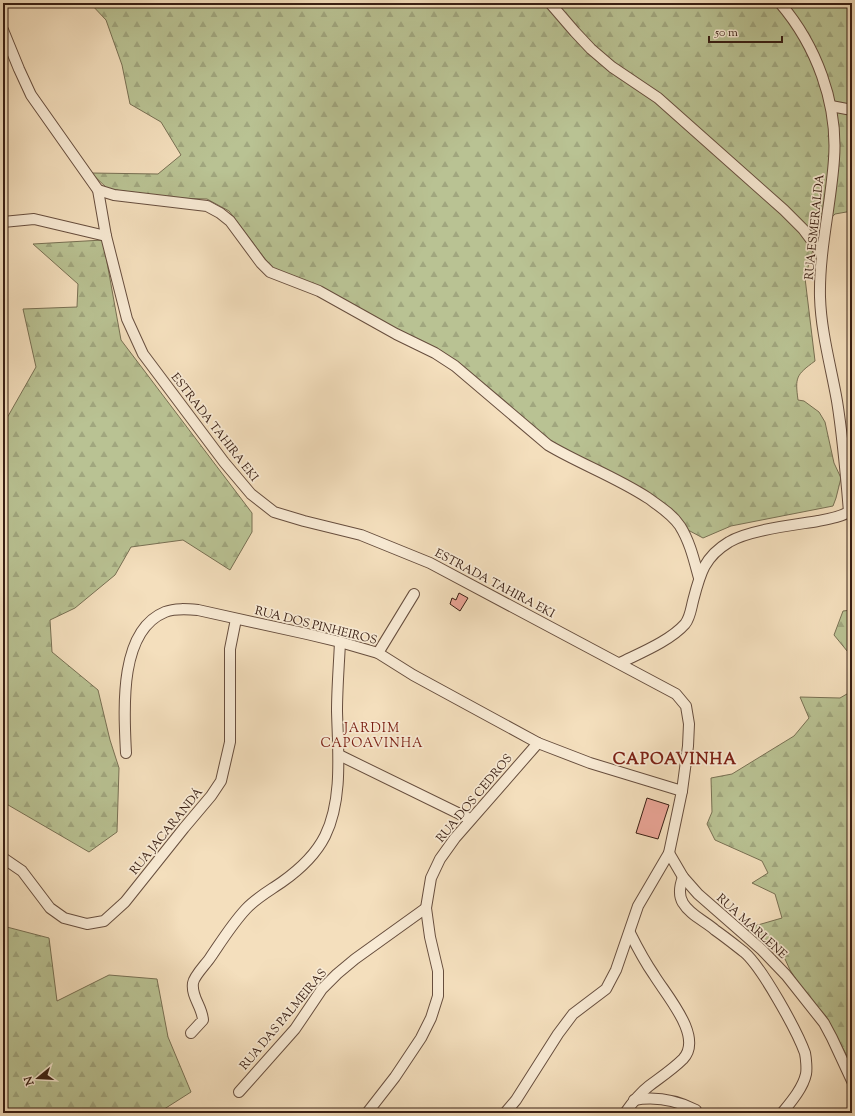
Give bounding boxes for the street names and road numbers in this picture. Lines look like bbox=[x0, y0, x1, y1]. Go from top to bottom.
street label: RUA ESMERALDA bbox=[801, 173, 830, 281]
street label: ESTRADA TAHIRA EKI bbox=[166, 369, 263, 486]
street label: ESTRADA TAHIRA EKI bbox=[431, 545, 558, 623]
street label: RUA DOS PINHEIROS bbox=[253, 602, 379, 650]
street label: RUA DOS CEDROS bbox=[432, 750, 517, 847]
street label: RUA JACARANDÁ bbox=[126, 784, 208, 879]
street label: RUA MARLENE bbox=[712, 890, 791, 964]
street label: RUA DAS PALMEIRAS bbox=[236, 965, 332, 1074]

